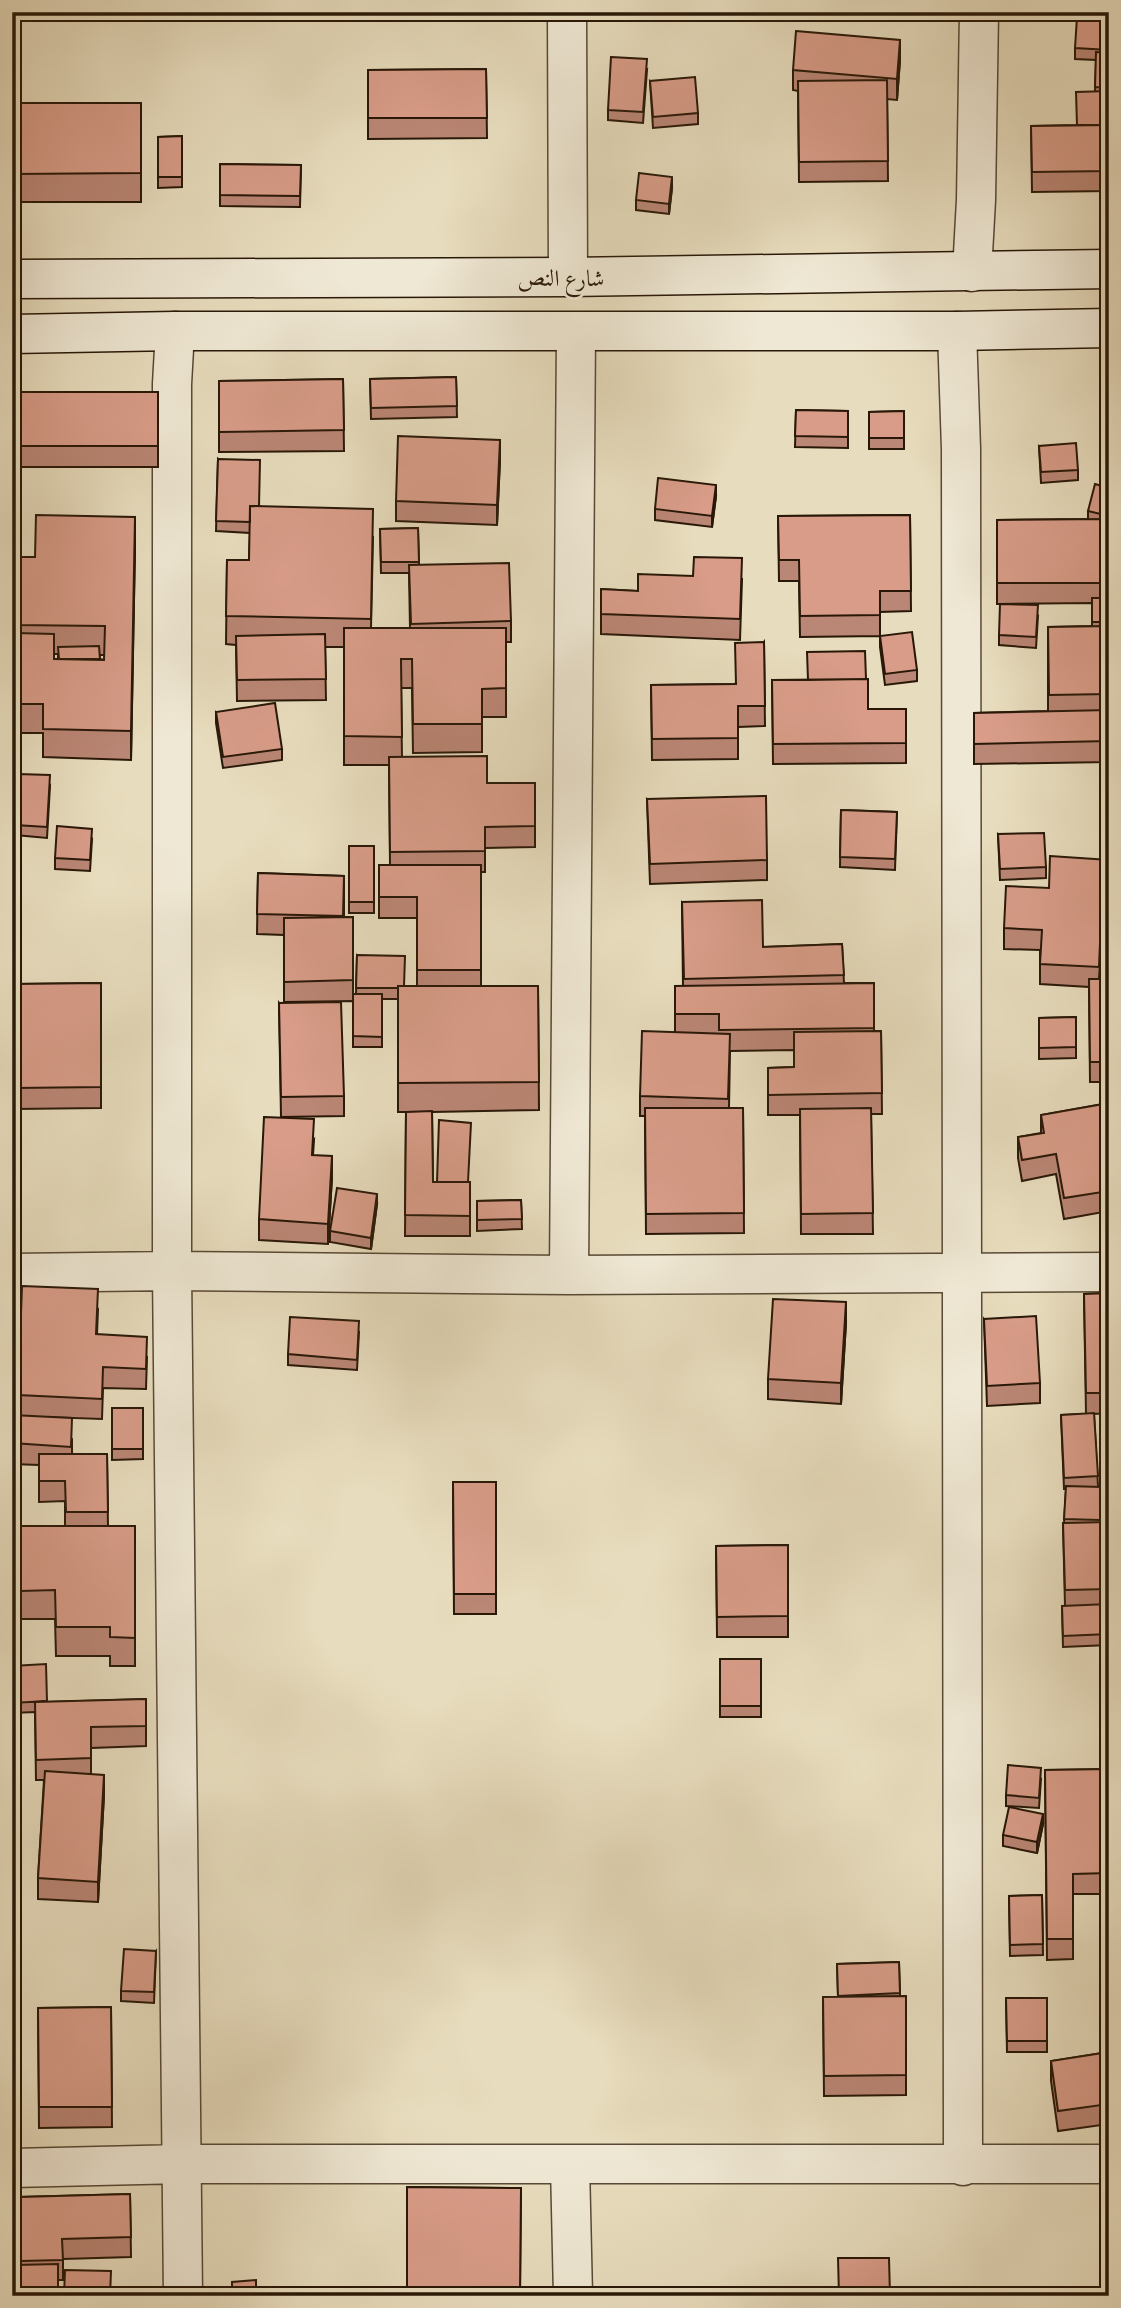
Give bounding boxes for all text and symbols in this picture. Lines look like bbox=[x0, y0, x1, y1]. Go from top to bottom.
street label: شارع النص bbox=[518, 261, 604, 298]

